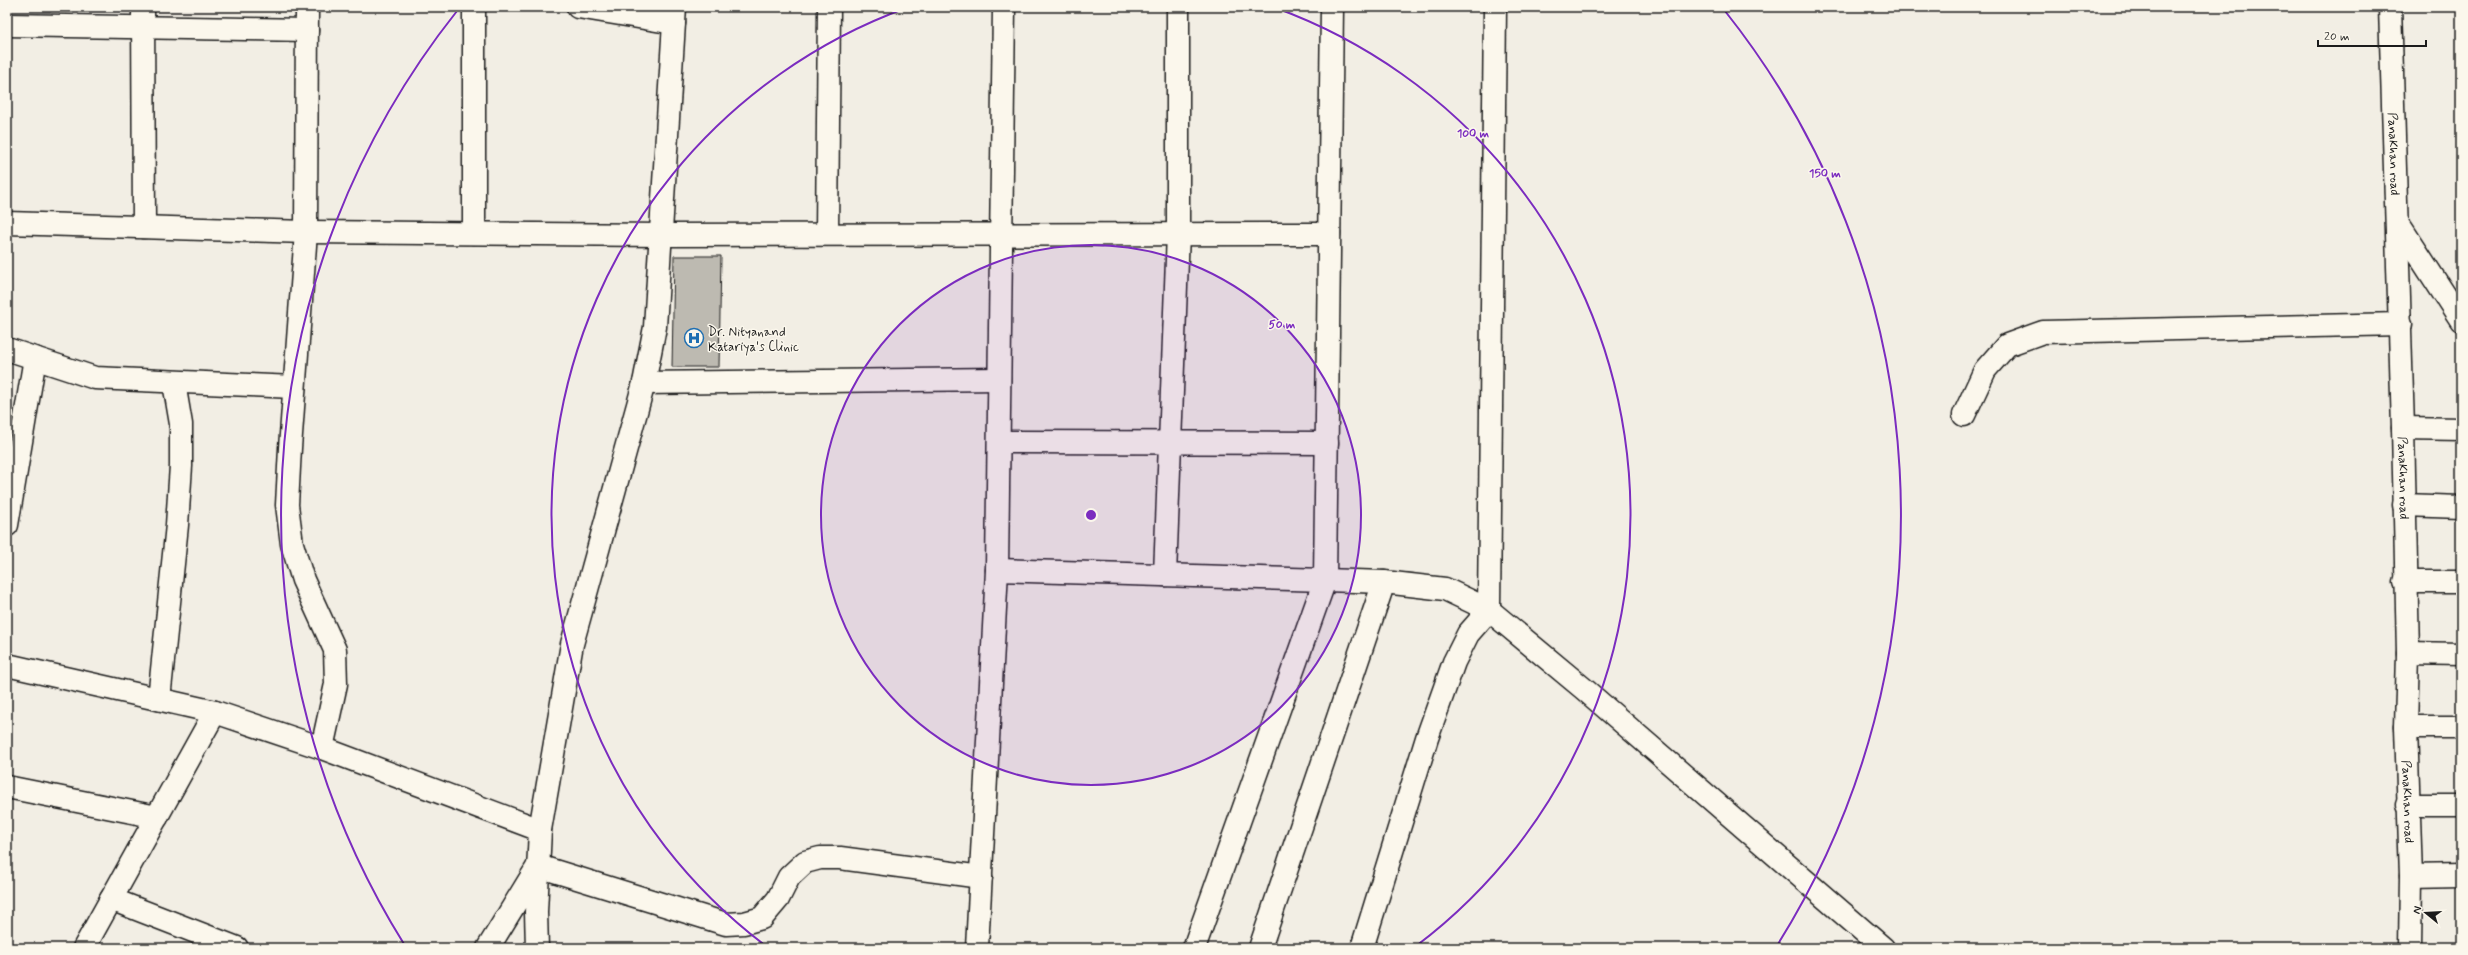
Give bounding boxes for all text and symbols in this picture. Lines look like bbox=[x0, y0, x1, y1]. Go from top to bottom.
scale bar bbox=[2318, 22, 2426, 48]
text: 20 m bbox=[2324, 29, 2350, 45]
street label: PanaKhan road bbox=[2383, 112, 2403, 196]
text: 100 m bbox=[1457, 126, 1490, 142]
text: 150 m bbox=[1809, 166, 1841, 182]
text: 50 m bbox=[1269, 317, 1296, 333]
place label: Dr. Nityanand Katariya's Clinic bbox=[708, 324, 799, 356]
hospital icon: Dr. Nityanand Katariya's Clinic bbox=[683, 327, 705, 349]
street label: PanaKhan road bbox=[2393, 436, 2412, 520]
centre of rings bbox=[1084, 508, 1098, 522]
street label: PanaKhan road bbox=[2397, 760, 2417, 844]
north arrow bbox=[2406, 893, 2446, 933]
text: N bbox=[2410, 905, 2425, 916]

